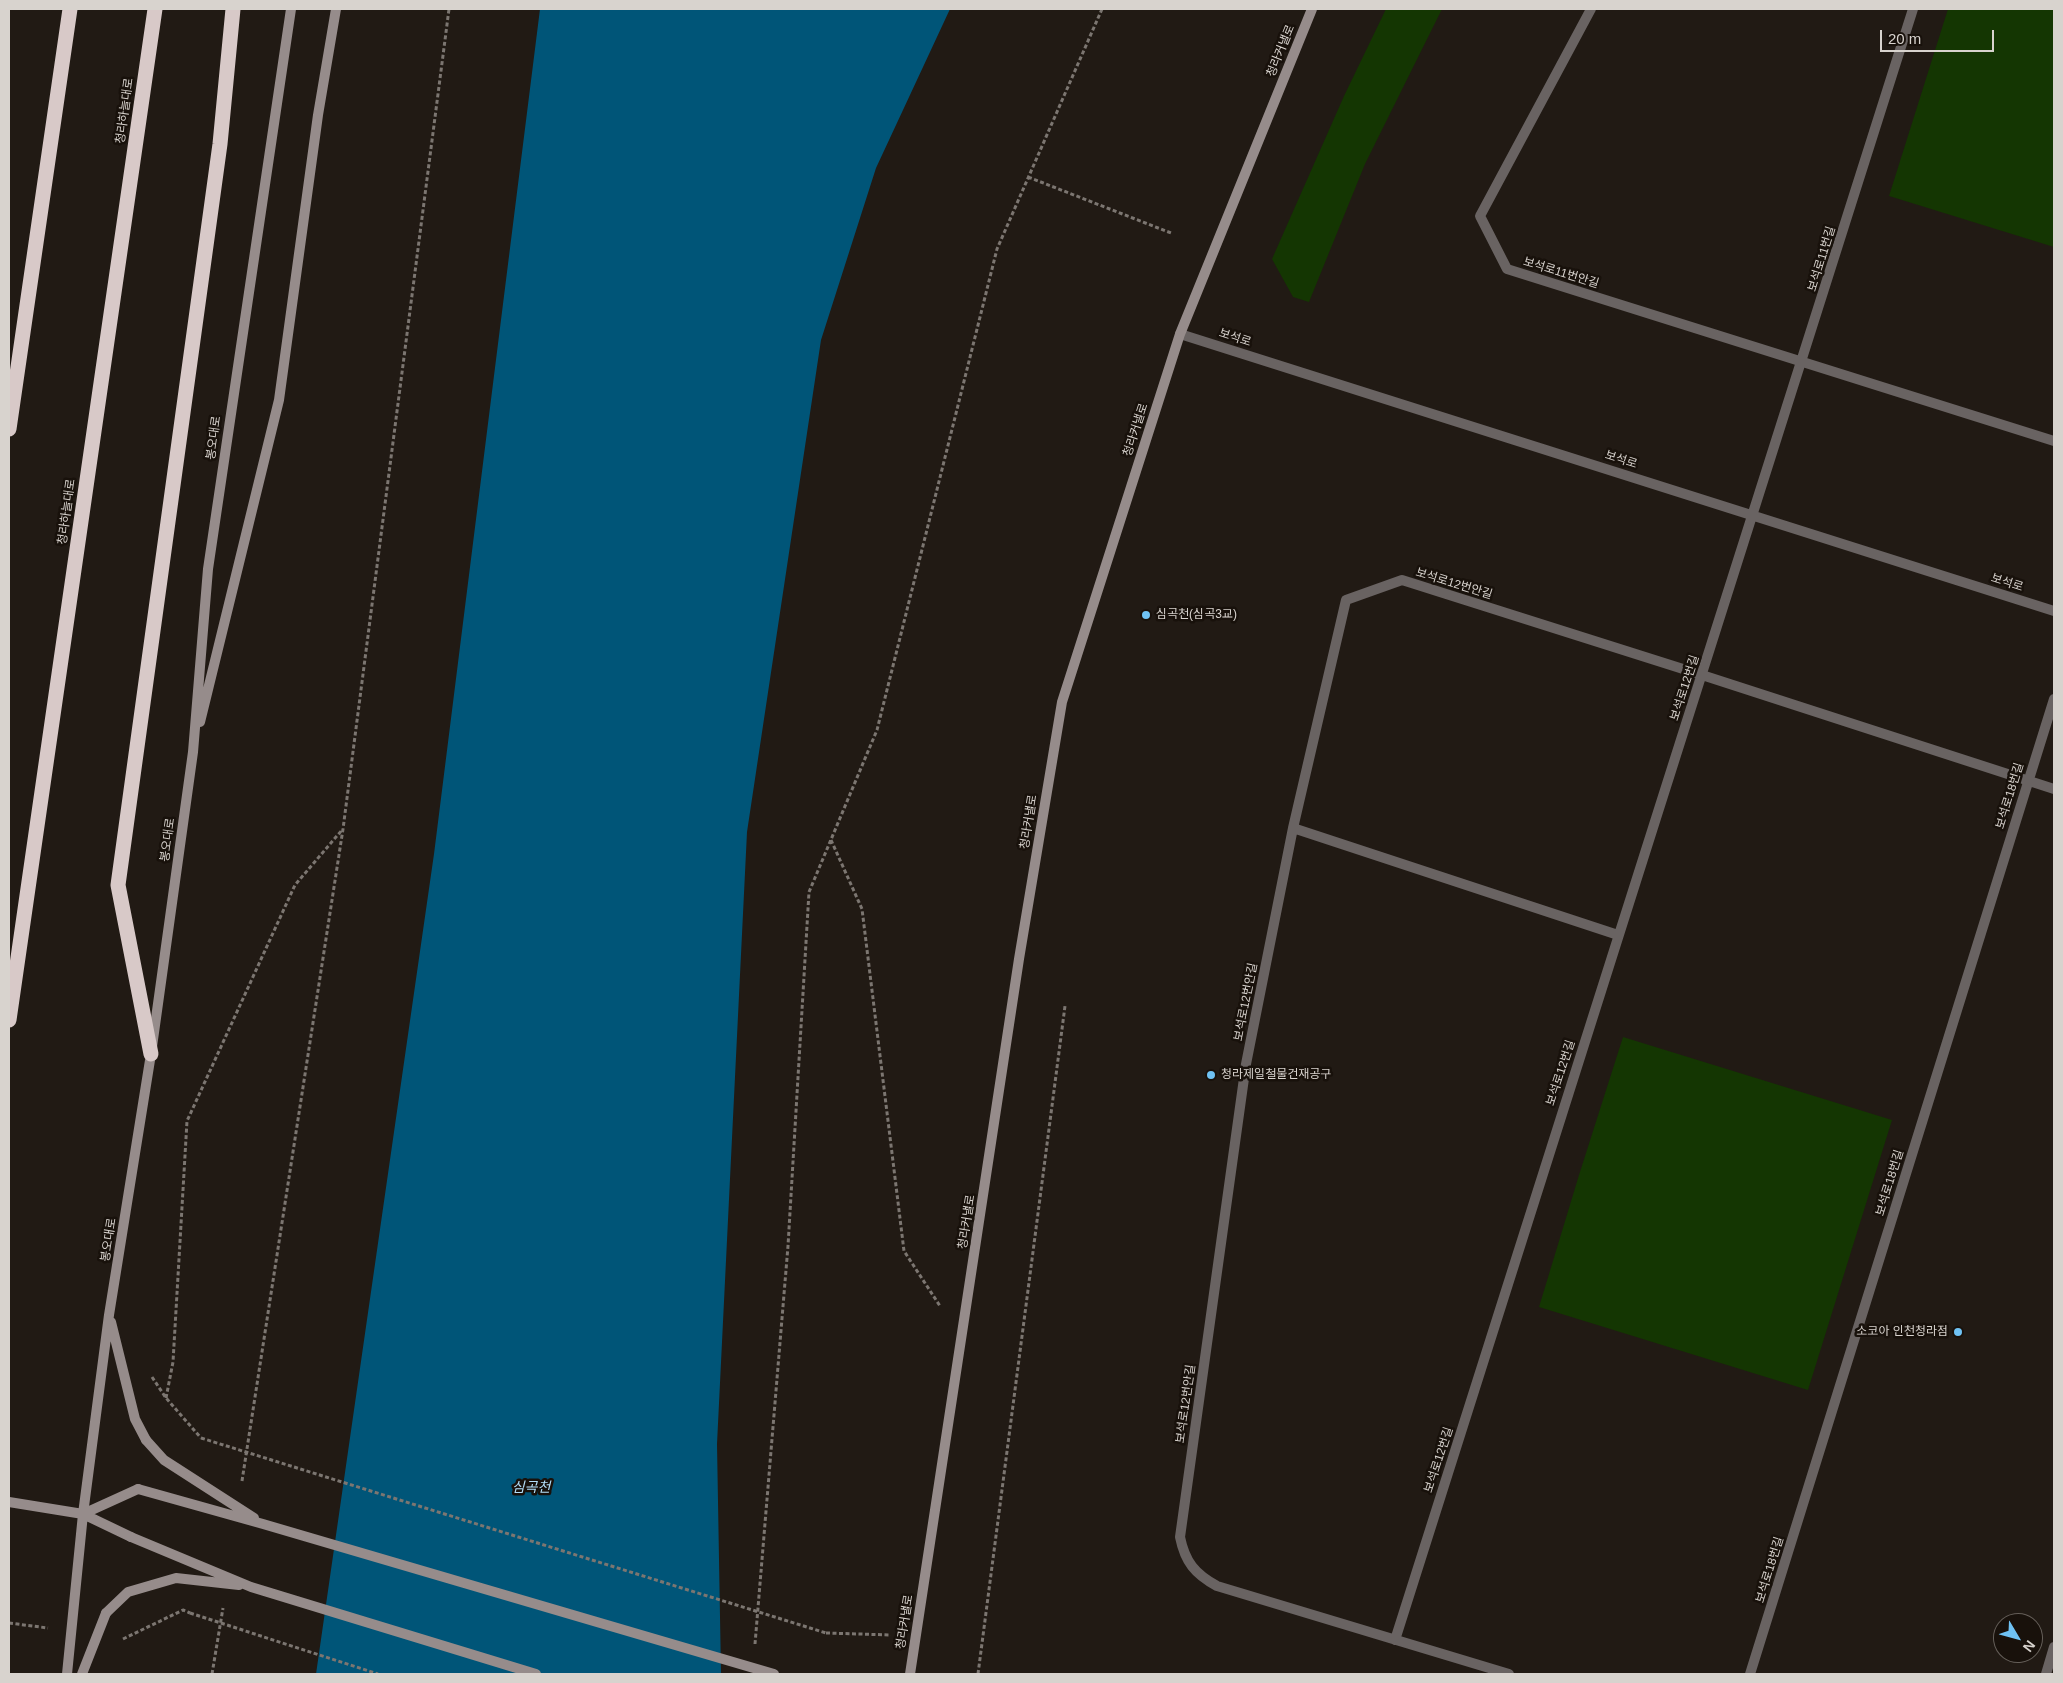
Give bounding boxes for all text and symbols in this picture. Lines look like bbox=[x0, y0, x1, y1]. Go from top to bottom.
scale bar bbox=[1883, 20, 1997, 52]
street label: 청라커낼로 bbox=[1264, 23, 1298, 79]
text: 20 m bbox=[1888, 30, 1921, 47]
street label: 청라하늘대로 bbox=[113, 77, 137, 145]
street label: 보석로11번길 bbox=[1805, 225, 1839, 293]
street label: 보석로11번안길 bbox=[1521, 255, 1601, 291]
street label: 보석로 bbox=[1217, 326, 1253, 350]
street label: 청라커낼로 bbox=[1121, 402, 1151, 458]
street label: 봉오대로 bbox=[204, 415, 224, 461]
street label: 보석로 bbox=[1603, 448, 1639, 472]
street label: 청라하늘대로 bbox=[55, 478, 79, 546]
street label: 보석로12번안길 bbox=[1414, 565, 1494, 603]
street label: 보석로 bbox=[1989, 571, 2025, 595]
place label: 심곡천(심곡3교) bbox=[1156, 608, 1237, 622]
marker: 심곡천(심곡3교) bbox=[1140, 609, 1152, 621]
street label: 보석로12번길 bbox=[1668, 653, 1702, 723]
street label: 보석로18번길 bbox=[1993, 761, 2027, 831]
street label: 청라커낼로 bbox=[1018, 794, 1040, 850]
street label: 봉오대로 bbox=[158, 817, 178, 863]
street label: 보석로12번안길 bbox=[1231, 962, 1261, 1042]
street label: 보석로12번길 bbox=[1544, 1038, 1578, 1108]
place label: 청라제일철물건재공구 bbox=[1221, 1068, 1331, 1082]
marker: 청라제일철물건재공구 bbox=[1205, 1069, 1217, 1081]
street label: 보석로18번길 bbox=[1873, 1148, 1907, 1218]
street label: 청라커낼로 bbox=[956, 1194, 978, 1250]
street label: 봉오대로 bbox=[98, 1217, 120, 1263]
place label: 소코아 인천청라점 bbox=[1856, 1325, 1948, 1339]
marker: 소코아 인천청라점 bbox=[1952, 1326, 1964, 1338]
street label: 보석로12번안길 bbox=[1173, 1364, 1199, 1444]
street label: 보석로12번길 bbox=[1422, 1425, 1456, 1495]
water label: 심곡천 bbox=[512, 1480, 550, 1496]
street label: 보석로18번길 bbox=[1753, 1535, 1787, 1605]
street label: 청라커낼로 bbox=[894, 1594, 916, 1650]
north arrow bbox=[1993, 1613, 2043, 1663]
text: N bbox=[2020, 1638, 2039, 1655]

